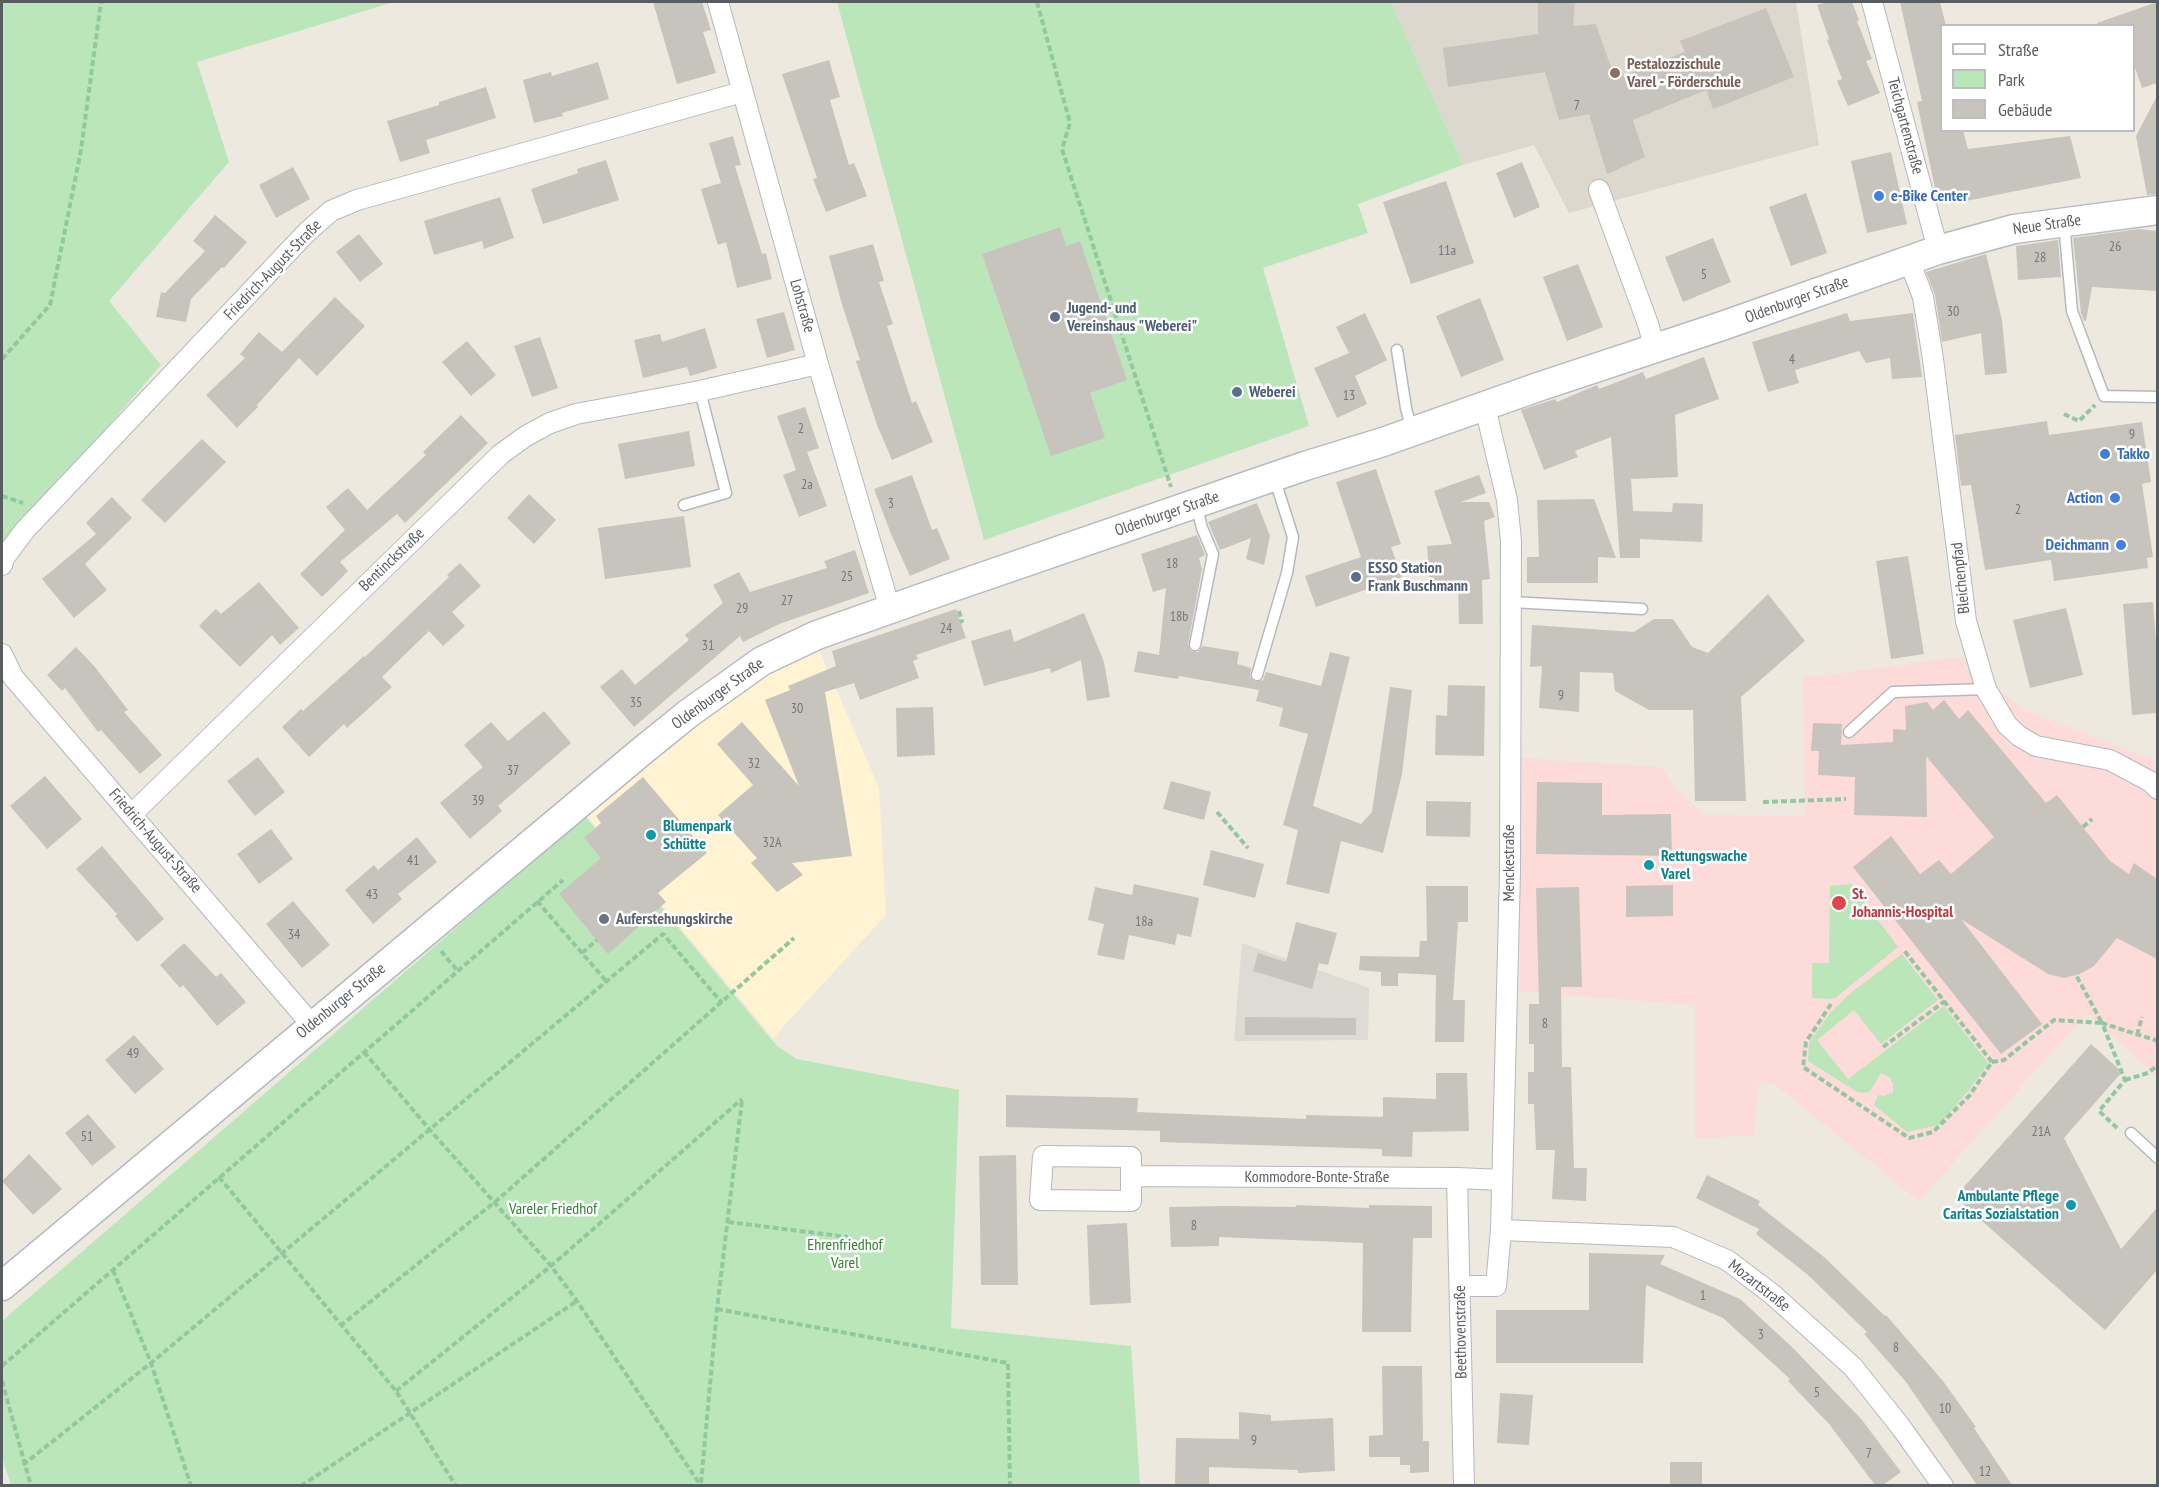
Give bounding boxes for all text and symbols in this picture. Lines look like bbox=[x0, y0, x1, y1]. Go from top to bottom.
legend bbox=[1940, 24, 2135, 132]
text: Straße bbox=[1998, 38, 2039, 61]
place label: Pestalozzischule Varel - Förderschule bbox=[1627, 54, 1741, 92]
marker: Pestalozzischule Varel - Förderschule bbox=[1608, 66, 1622, 80]
text: Park bbox=[1998, 68, 2025, 91]
street label: Teichgartenstraße bbox=[1883, 76, 1927, 176]
house number: 7 bbox=[1574, 98, 1580, 114]
text: Gebäude bbox=[1998, 98, 2052, 121]
place label: e-Bike Center bbox=[1891, 186, 1968, 206]
marker: e-Bike Center bbox=[1872, 189, 1886, 203]
street label: Neue Straße bbox=[2012, 211, 2082, 239]
street label: Friedrich-August-Straße bbox=[220, 216, 326, 324]
house number: 26 bbox=[2109, 239, 2121, 255]
house number: 11a bbox=[1438, 243, 1456, 259]
house number: 28 bbox=[2034, 250, 2046, 266]
house number: 5 bbox=[1701, 267, 1707, 283]
street label: Oldenburger Straße bbox=[1742, 272, 1852, 328]
street label: Lohstraße bbox=[785, 277, 819, 335]
place label: Jugend- und Vereinshaus "Weberei" bbox=[1067, 298, 1197, 336]
house number: 30 bbox=[1947, 304, 1959, 320]
marker: Jugend- und Vereinshaus "Weberei" bbox=[1048, 310, 1062, 324]
house number: 4 bbox=[1789, 352, 1795, 368]
place label: Weberei bbox=[1249, 382, 1296, 402]
marker: Weberei bbox=[1230, 385, 1244, 399]
house number: 13 bbox=[1343, 388, 1355, 404]
house number: 2 bbox=[798, 421, 804, 437]
house number: 9 bbox=[2129, 427, 2135, 443]
place label: Takko bbox=[2117, 444, 2150, 464]
marker: Takko bbox=[2098, 447, 2112, 461]
house number: 2a bbox=[801, 477, 813, 493]
street label: Oldenburger Straße bbox=[1112, 487, 1222, 541]
place label: Action bbox=[2067, 488, 2103, 508]
marker: Action bbox=[2108, 491, 2122, 505]
house number: 3 bbox=[888, 496, 894, 512]
house number: 2 bbox=[2015, 502, 2021, 518]
street label: Bentinckstraße bbox=[355, 524, 429, 596]
place label: Deichmann bbox=[2046, 535, 2109, 555]
marker: Deichmann bbox=[2114, 538, 2128, 552]
street label: Bleichenpfad bbox=[1948, 541, 1974, 615]
house number: 18 bbox=[1166, 556, 1178, 572]
place label: ESSO Station Frank Buschmann bbox=[1368, 558, 1468, 596]
house number: 25 bbox=[841, 569, 853, 585]
marker: ESSO Station Frank Buschmann bbox=[1349, 570, 1363, 584]
house number: 27 bbox=[781, 593, 793, 609]
house number: 29 bbox=[736, 601, 748, 617]
house number: 18b bbox=[1170, 609, 1188, 625]
house number: 24 bbox=[940, 621, 952, 637]
house number: 31 bbox=[702, 638, 714, 654]
street label: Oldenburger Straße bbox=[668, 654, 768, 734]
house number: 9 bbox=[1558, 688, 1564, 704]
house number: 35 bbox=[630, 695, 642, 711]
house number: 30 bbox=[791, 701, 803, 717]
house number: 32 bbox=[748, 756, 760, 772]
house number: 37 bbox=[507, 763, 519, 779]
street label: Friedrich-August-Straße bbox=[104, 785, 206, 897]
house number: 39 bbox=[472, 793, 484, 809]
place label: Blumenpark Schütte bbox=[663, 816, 732, 854]
street label: Menckestraße bbox=[1499, 824, 1519, 902]
marker: Blumenpark Schütte bbox=[644, 828, 658, 842]
house number: 32A bbox=[762, 835, 782, 851]
place label: Rettungswache Varel bbox=[1661, 846, 1747, 884]
house number: 41 bbox=[407, 853, 419, 869]
marker: Rettungswache Varel bbox=[1642, 858, 1656, 872]
place label: St. Johannis-Hospital bbox=[1852, 884, 1953, 922]
house number: 43 bbox=[366, 887, 378, 903]
marker: St. Johannis-Hospital bbox=[1830, 894, 1848, 912]
place label: Auferstehungskirche bbox=[616, 909, 733, 929]
marker: Auferstehungskirche bbox=[597, 912, 611, 926]
house number: 18a bbox=[1135, 914, 1153, 930]
house number: 34 bbox=[288, 927, 300, 943]
street label: Oldenburger Straße bbox=[293, 959, 389, 1043]
house number: 8 bbox=[1542, 1016, 1548, 1032]
house number: 49 bbox=[127, 1046, 139, 1062]
house number: 21A bbox=[2031, 1124, 2051, 1140]
house number: 51 bbox=[81, 1129, 93, 1145]
street label: Kommodore-Bonte-Straße bbox=[1245, 1167, 1389, 1187]
place label: Ambulante Pflege Caritas Sozialstation bbox=[1943, 1186, 2059, 1224]
marker: Ambulante Pflege Caritas Sozialstation bbox=[2064, 1198, 2078, 1212]
park label: Vareler Friedhof bbox=[509, 1199, 597, 1219]
house number: 8 bbox=[1191, 1218, 1197, 1234]
park label: Ehrenfriedhof Varel bbox=[807, 1235, 883, 1273]
street label: Mozartstraße bbox=[1724, 1256, 1794, 1316]
street label: Beethovenstraße bbox=[1451, 1285, 1471, 1379]
house number: 1 bbox=[1700, 1288, 1706, 1304]
house number: 3 bbox=[1758, 1327, 1764, 1343]
house number: 8 bbox=[1893, 1340, 1899, 1356]
house number: 5 bbox=[1814, 1385, 1820, 1401]
house number: 10 bbox=[1939, 1401, 1951, 1417]
house number: 9 bbox=[1251, 1433, 1257, 1449]
house number: 7 bbox=[1866, 1446, 1872, 1462]
house number: 12 bbox=[1979, 1464, 1991, 1480]

